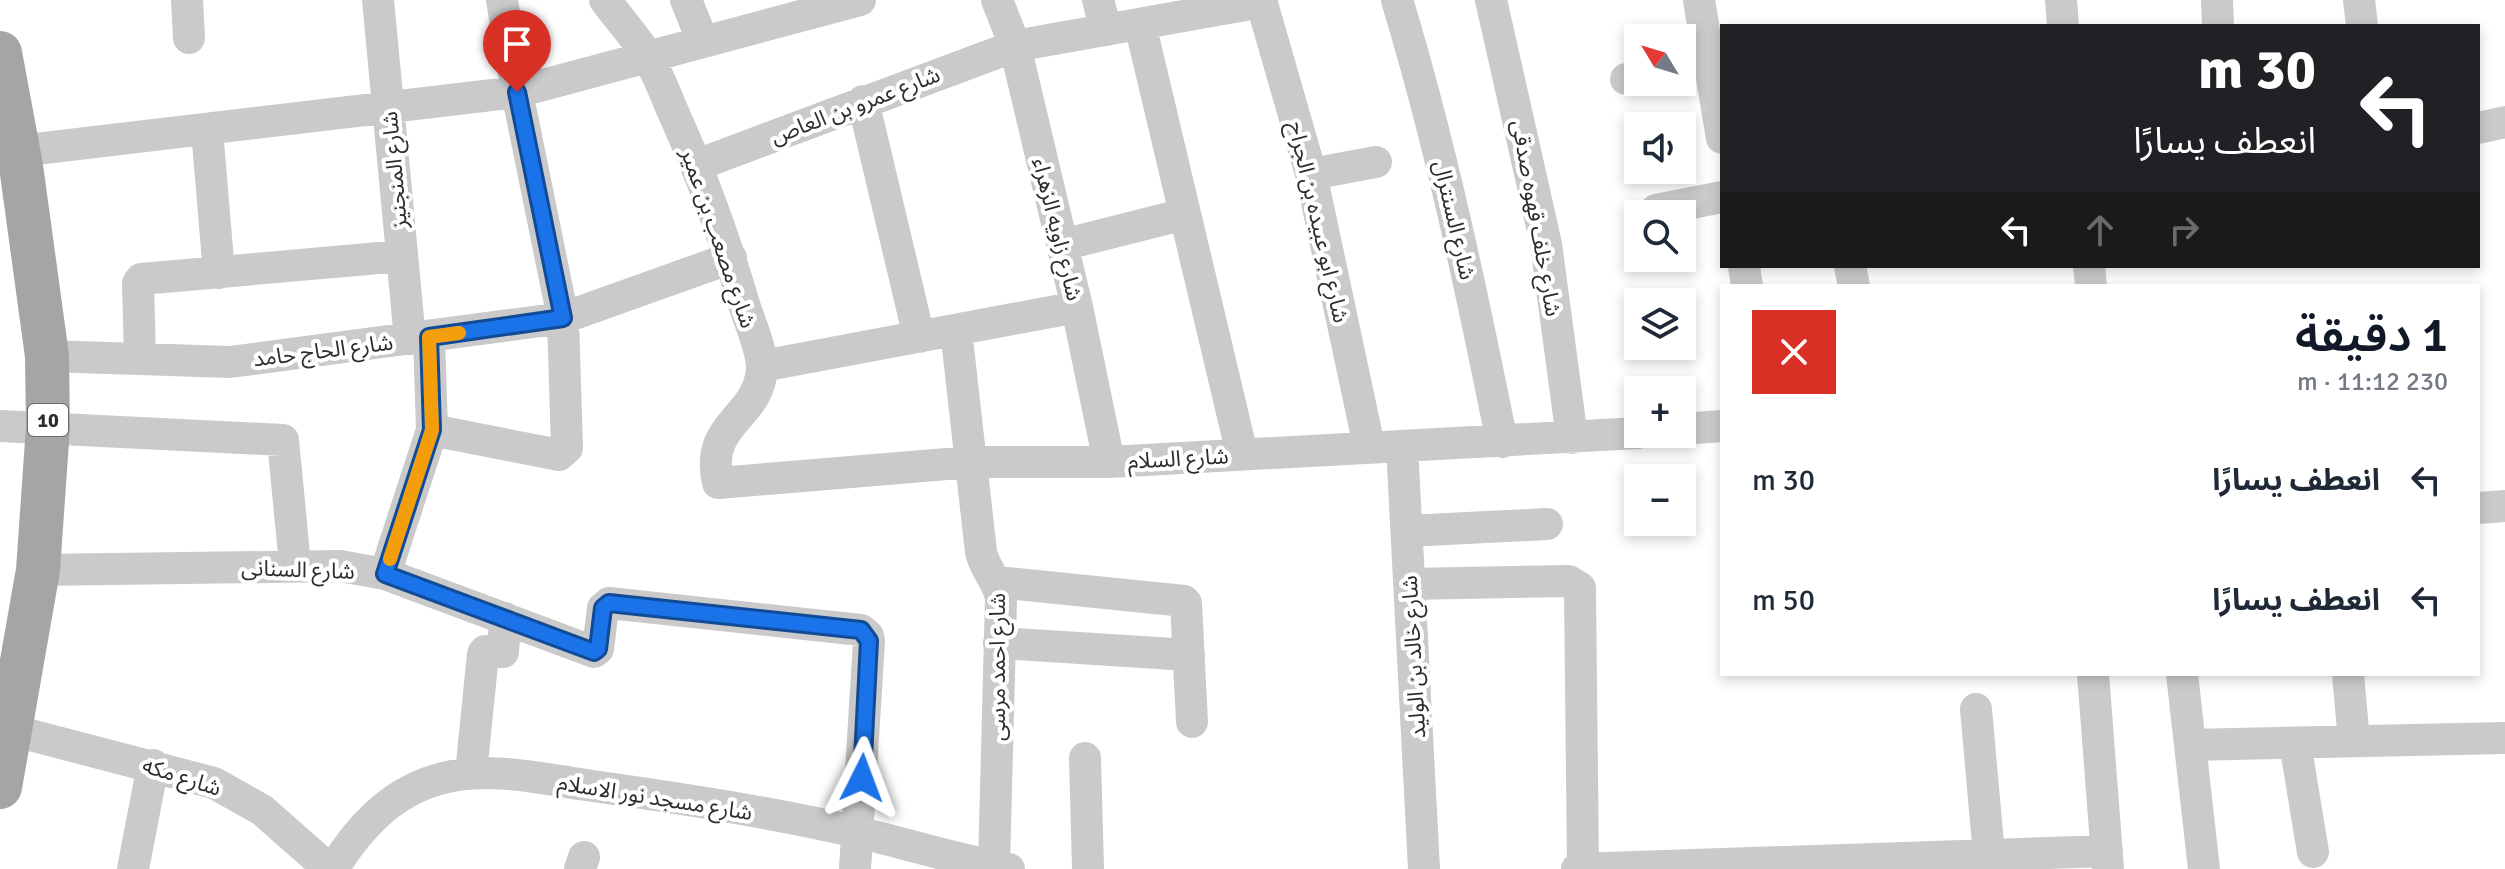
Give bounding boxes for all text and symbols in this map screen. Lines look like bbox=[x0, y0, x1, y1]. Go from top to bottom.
pin bbox=[483, 10, 551, 92]
icon: arrive bbox=[495, 22, 539, 66]
north arrow bbox=[1624, 24, 1696, 96]
map controls bbox=[1624, 24, 1696, 536]
text: 30 m bbox=[2198, 35, 2316, 104]
icon: left bbox=[2344, 56, 2448, 160]
street label: شارع عمرو بن العاص bbox=[767, 61, 945, 153]
street label: شارع المنجنيز bbox=[376, 110, 416, 231]
button: sound bbox=[1624, 112, 1696, 184]
street label: شارع خلف قهوه صدقى bbox=[1503, 118, 1567, 319]
street label: شارع ابو عبيده بن الجراح bbox=[1279, 119, 1355, 326]
text: انعطف يسارًا bbox=[2133, 119, 2316, 164]
street label: شارع مصعب بن عمير bbox=[672, 144, 762, 332]
street label: شارع زاويه الزهراء bbox=[1024, 155, 1088, 304]
street label: شارع السنترال bbox=[1425, 158, 1481, 283]
button: search bbox=[1624, 200, 1696, 272]
icon: left bbox=[1994, 208, 2038, 252]
icon: ahead bbox=[2078, 208, 2122, 252]
icon: right bbox=[2162, 208, 2206, 252]
button: layers bbox=[1624, 288, 1696, 360]
text: 1 دقيقة bbox=[2295, 306, 2448, 365]
button: close bbox=[1752, 310, 1836, 394]
street label: شارع الحاج حامد bbox=[252, 329, 395, 375]
text: 230 m · 11:12 bbox=[2297, 366, 2448, 398]
button: + bbox=[1624, 376, 1696, 448]
road number: 10 bbox=[28, 404, 68, 436]
street label: شارع السلام bbox=[1127, 442, 1229, 478]
icon: left bbox=[2404, 458, 2448, 502]
text: 30 m bbox=[1752, 462, 1815, 499]
text: انعطف يسارًا bbox=[2212, 462, 2380, 499]
button: − bbox=[1624, 464, 1696, 536]
street label: شارع السنانى bbox=[241, 554, 355, 588]
street label: شارع خالد بن الوليد bbox=[1396, 575, 1434, 739]
icon: left bbox=[2404, 578, 2448, 622]
text: 50 m bbox=[1752, 582, 1815, 619]
text: انعطف يسارًا bbox=[2212, 582, 2380, 619]
street label: شارع احمد مرسى bbox=[984, 593, 1014, 741]
position arrow bbox=[820, 736, 904, 820]
street label: شارع مكه bbox=[138, 751, 225, 805]
street label: شارع مسجد نور الاسلام bbox=[555, 769, 754, 829]

